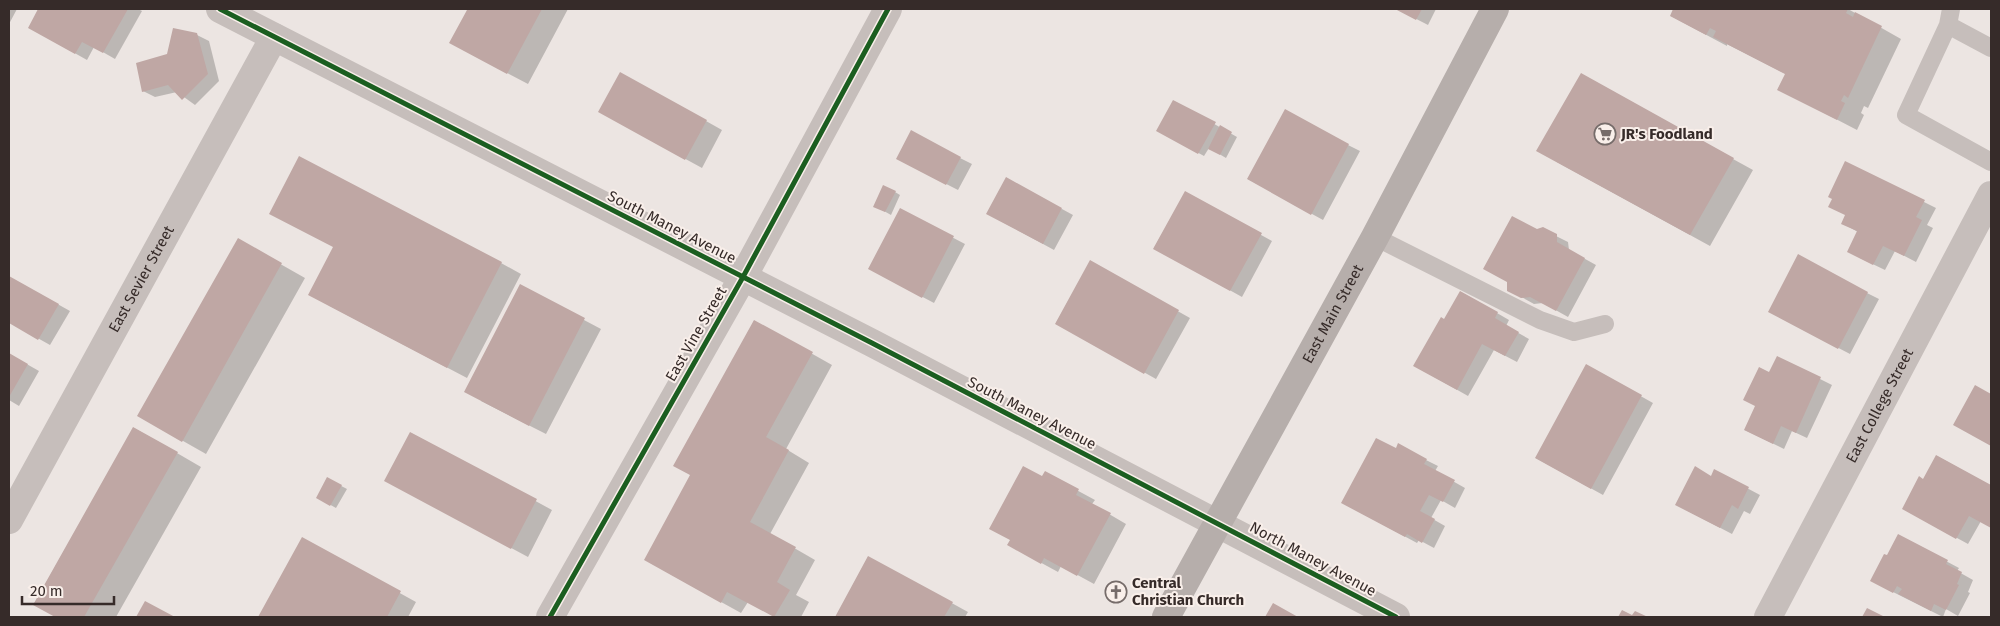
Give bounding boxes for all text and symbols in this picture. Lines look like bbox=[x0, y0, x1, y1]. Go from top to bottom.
supermarket icon: JR's Foodland bbox=[1593, 122, 1617, 146]
place label: JR's Foodland bbox=[1620, 125, 1713, 143]
street label: South Maney Avenue bbox=[605, 187, 739, 267]
street label: East Sevier Street bbox=[105, 222, 178, 335]
street label: East Main Street bbox=[1298, 261, 1367, 366]
street label: East Vine Street bbox=[662, 283, 731, 385]
street label: East College Street bbox=[1842, 345, 1917, 466]
street label: South Maney Avenue bbox=[965, 373, 1099, 453]
street label: North Maney Avenue bbox=[1247, 518, 1379, 600]
scale bar bbox=[22, 574, 115, 606]
place label: Central Christian Church bbox=[1132, 574, 1244, 609]
church icon: Central Christian Church bbox=[1104, 580, 1128, 604]
text: 20 m bbox=[30, 582, 63, 600]

